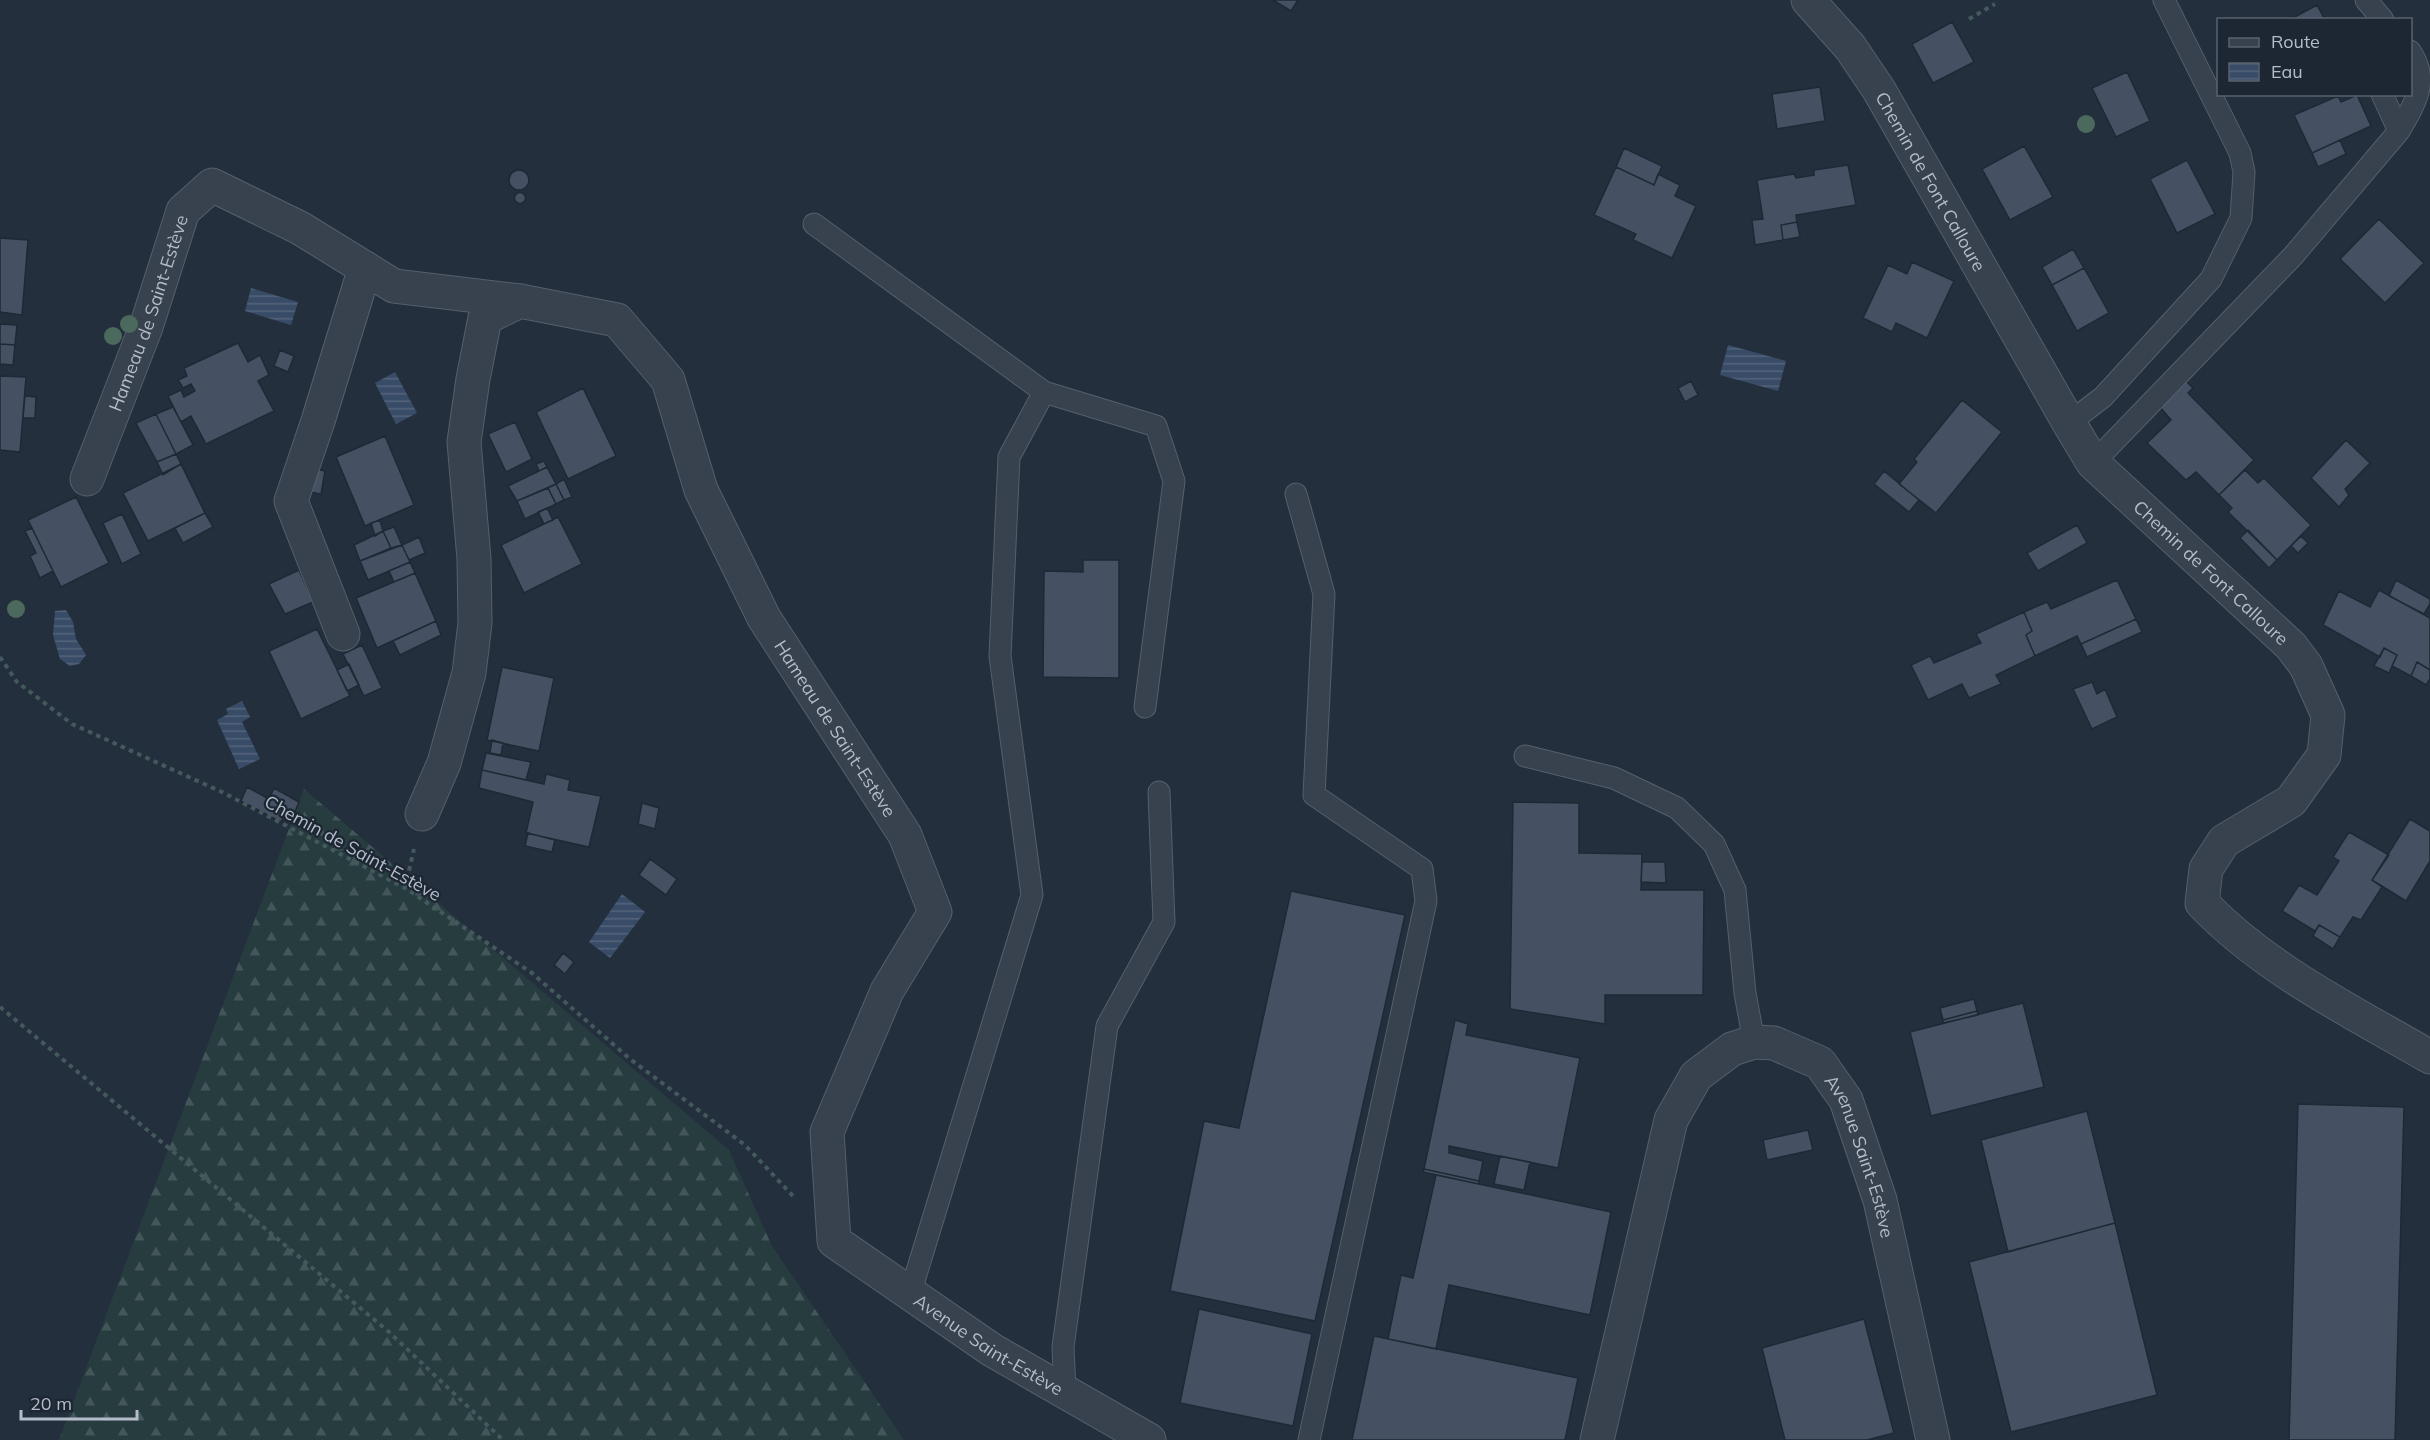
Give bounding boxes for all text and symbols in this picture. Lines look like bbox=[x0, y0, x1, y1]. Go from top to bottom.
legend bbox=[2217, 18, 2412, 96]
text: Route bbox=[2271, 30, 2320, 53]
text: Eau bbox=[2271, 60, 2303, 83]
street label: Chemin de Font Calloure bbox=[1871, 87, 1991, 275]
street label: Hameau de Saint-Estève bbox=[103, 212, 193, 414]
street label: Chemin de Font Calloure bbox=[2129, 495, 2294, 650]
street label: Hameau de Saint-Estève bbox=[770, 635, 902, 821]
street label: Chemin de Saint-Estève bbox=[261, 790, 445, 906]
street label: Avenue Saint-Estève bbox=[1820, 1070, 1899, 1240]
street label: Avenue Saint-Estève bbox=[910, 1288, 1068, 1400]
scale bar bbox=[21, 1383, 136, 1421]
text: 20 m bbox=[30, 1392, 72, 1415]

